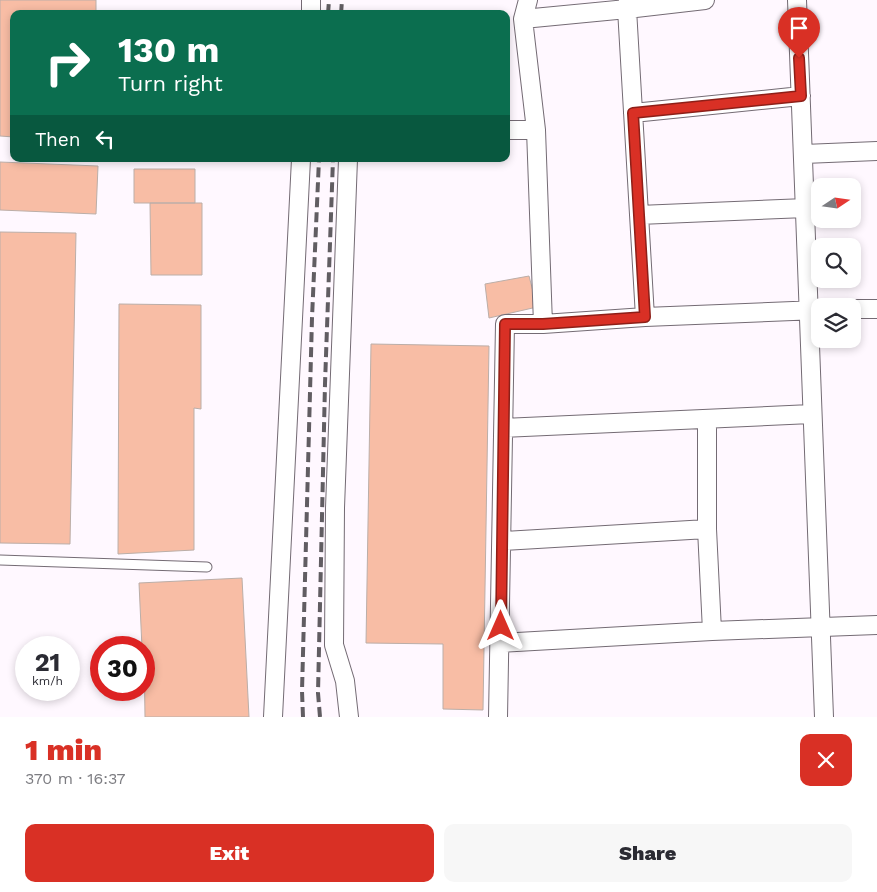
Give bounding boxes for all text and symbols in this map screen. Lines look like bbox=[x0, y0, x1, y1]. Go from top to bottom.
pin bbox=[778, 7, 820, 58]
icon: arrive bbox=[785, 14, 813, 42]
text: 130 m bbox=[118, 29, 219, 71]
icon: right bbox=[35, 30, 100, 95]
text: Turn right bbox=[118, 71, 223, 96]
icon: left bbox=[91, 125, 119, 153]
text: Then bbox=[35, 128, 81, 151]
north arrow bbox=[811, 178, 861, 228]
map controls bbox=[811, 178, 861, 348]
button: search bbox=[811, 238, 861, 288]
button: layers bbox=[811, 298, 861, 348]
position arrow bbox=[474, 599, 526, 651]
speed limit sign: 30 bbox=[90, 636, 155, 701]
text: 21 bbox=[35, 648, 60, 677]
text: km/h bbox=[32, 674, 63, 688]
text: 1 min bbox=[25, 732, 102, 767]
button: close bbox=[800, 734, 852, 786]
text: 370 m · 16:37 bbox=[25, 769, 126, 788]
button: Exit bbox=[25, 824, 434, 882]
button: Share bbox=[444, 824, 852, 882]

